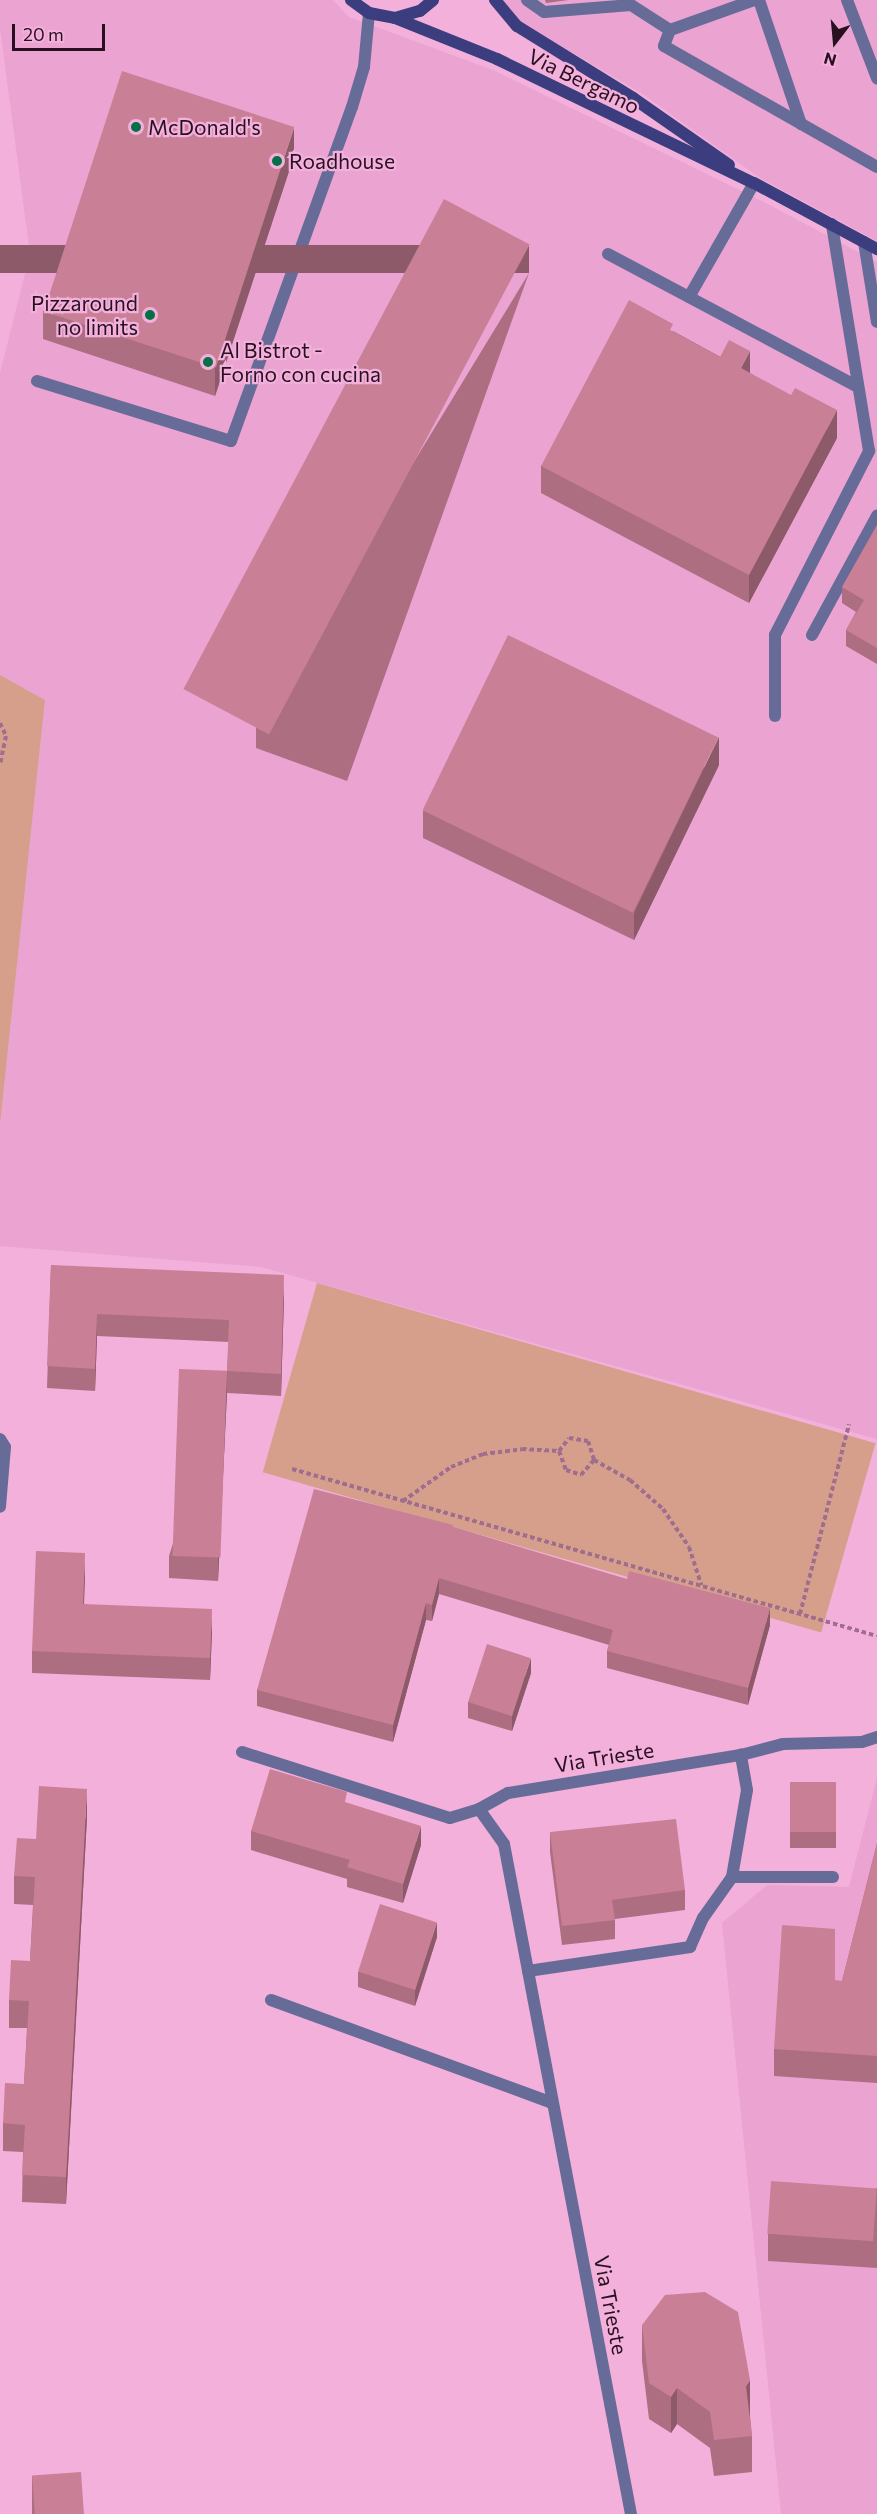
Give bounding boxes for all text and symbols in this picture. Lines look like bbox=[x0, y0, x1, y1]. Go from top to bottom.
scale bar bbox=[15, 12, 108, 50]
north arrow bbox=[805, 12, 865, 72]
text: 20 m bbox=[23, 23, 64, 45]
street label: Via Bergamo bbox=[524, 43, 644, 119]
text: N bbox=[822, 49, 838, 71]
place label: McDonald's bbox=[148, 114, 261, 140]
marker: McDonald's bbox=[129, 120, 143, 134]
place label: Roadhouse bbox=[289, 148, 395, 174]
marker: Roadhouse bbox=[270, 154, 284, 168]
place label: Pizzaround no limits bbox=[31, 290, 138, 340]
marker: Pizzaround no limits bbox=[143, 308, 157, 322]
place label: Al Bistrot - Forno con cucina bbox=[220, 337, 381, 387]
marker: Al Bistrot - Forno con cucina bbox=[201, 355, 215, 369]
street label: Via Trieste bbox=[552, 1737, 656, 1777]
street label: Via Trieste bbox=[589, 2253, 633, 2357]

